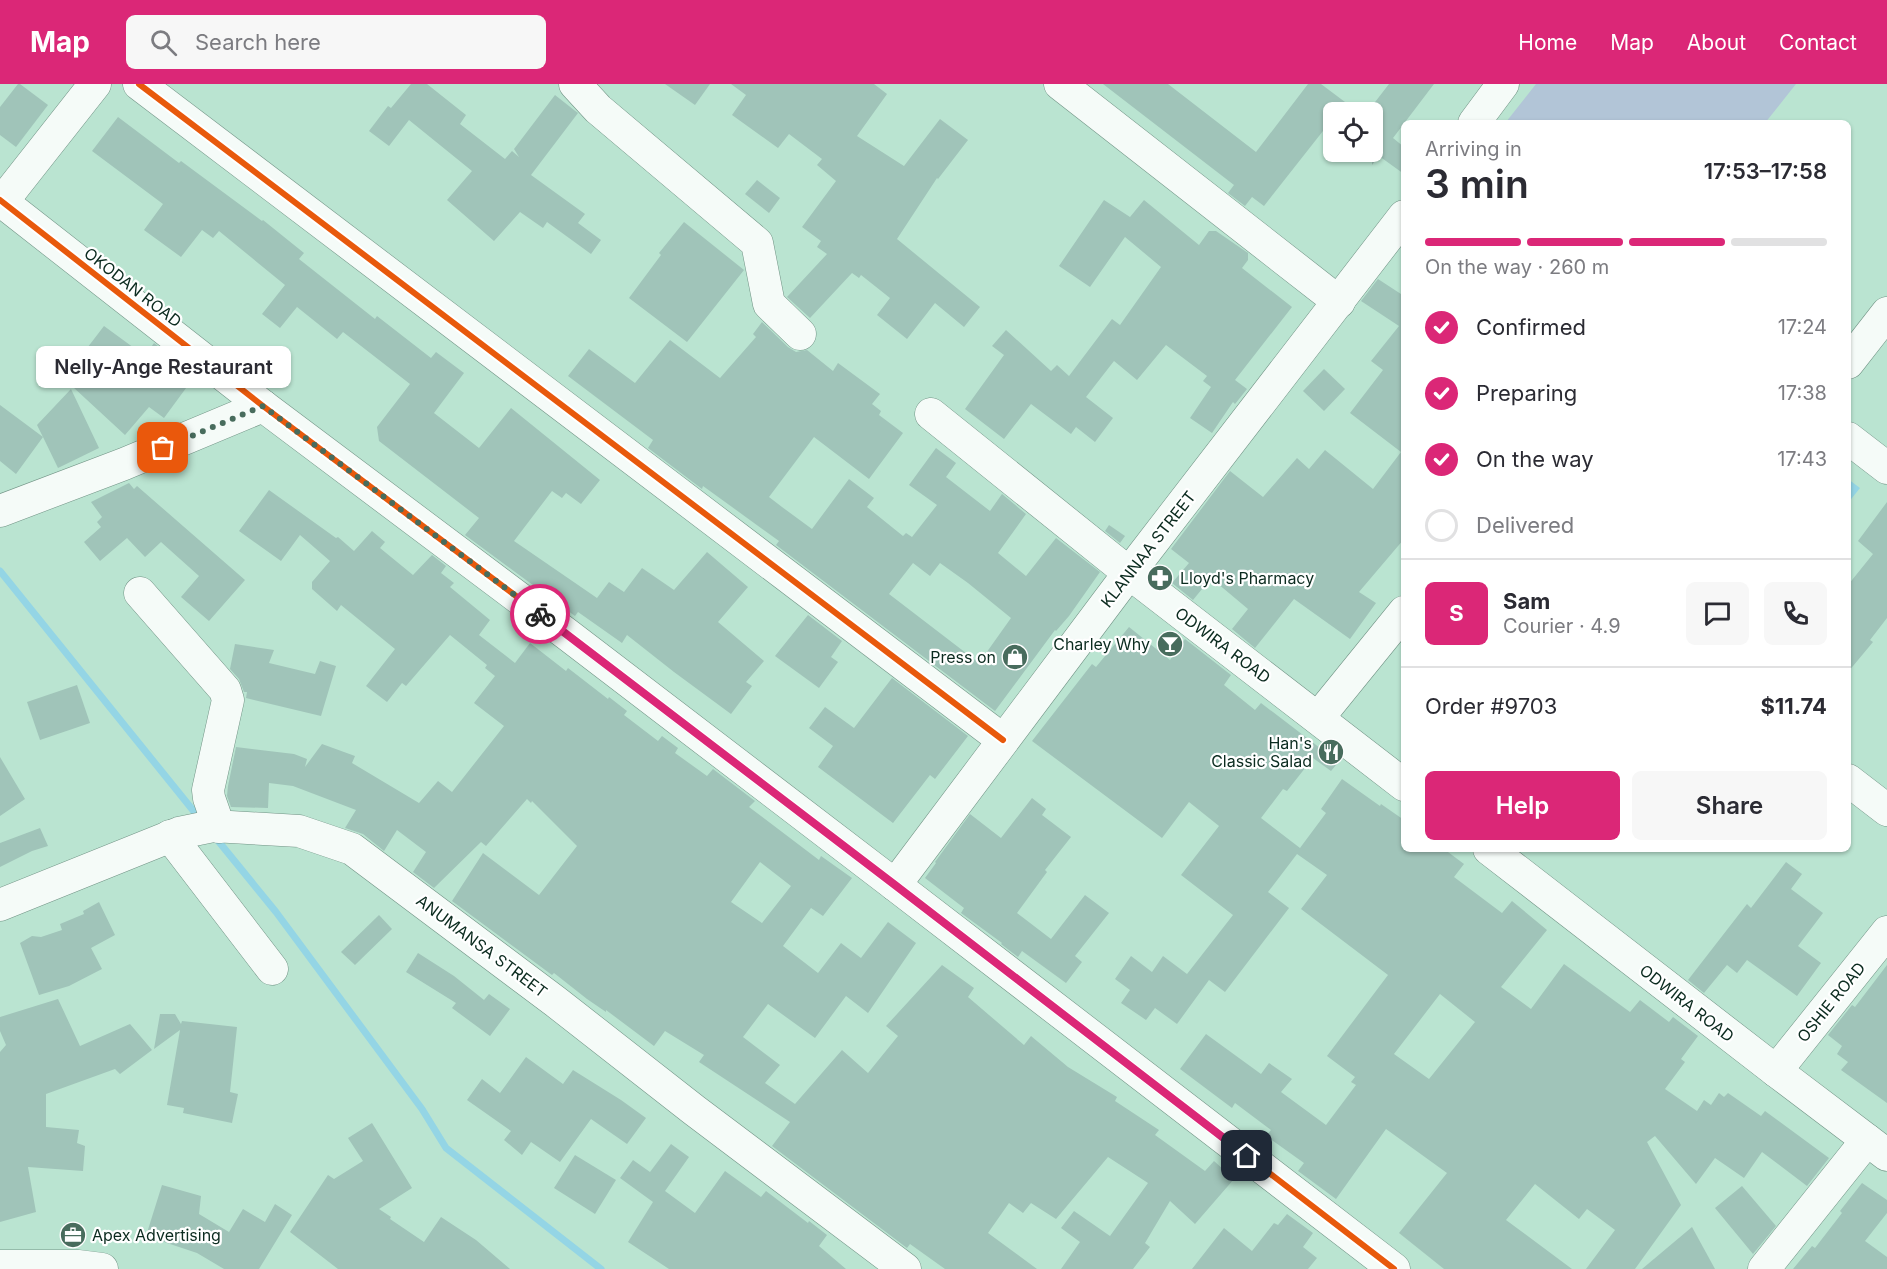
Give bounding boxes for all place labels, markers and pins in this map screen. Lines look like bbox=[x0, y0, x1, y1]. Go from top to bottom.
callout: Nelly-Ange Restaurant bbox=[36, 346, 290, 388]
pin bbox=[137, 422, 188, 473]
pharmacy icon: Lloyd's Pharmacy bbox=[1145, 563, 1175, 593]
place label: Lloyd's Pharmacy bbox=[1180, 568, 1314, 588]
bar icon: Charley Why bbox=[1155, 629, 1185, 659]
place label: Charley Why bbox=[1053, 634, 1150, 654]
shop icon: Press on bbox=[1000, 642, 1030, 672]
place label: Press on bbox=[930, 647, 996, 667]
place label: Han's Classic Salad bbox=[1211, 733, 1312, 771]
restaurant icon: Han's Classic Salad bbox=[1316, 737, 1346, 767]
pin bbox=[1221, 1130, 1272, 1181]
office icon: Apex Advertising bbox=[58, 1220, 88, 1250]
place label: Apex Advertising bbox=[92, 1225, 221, 1245]

